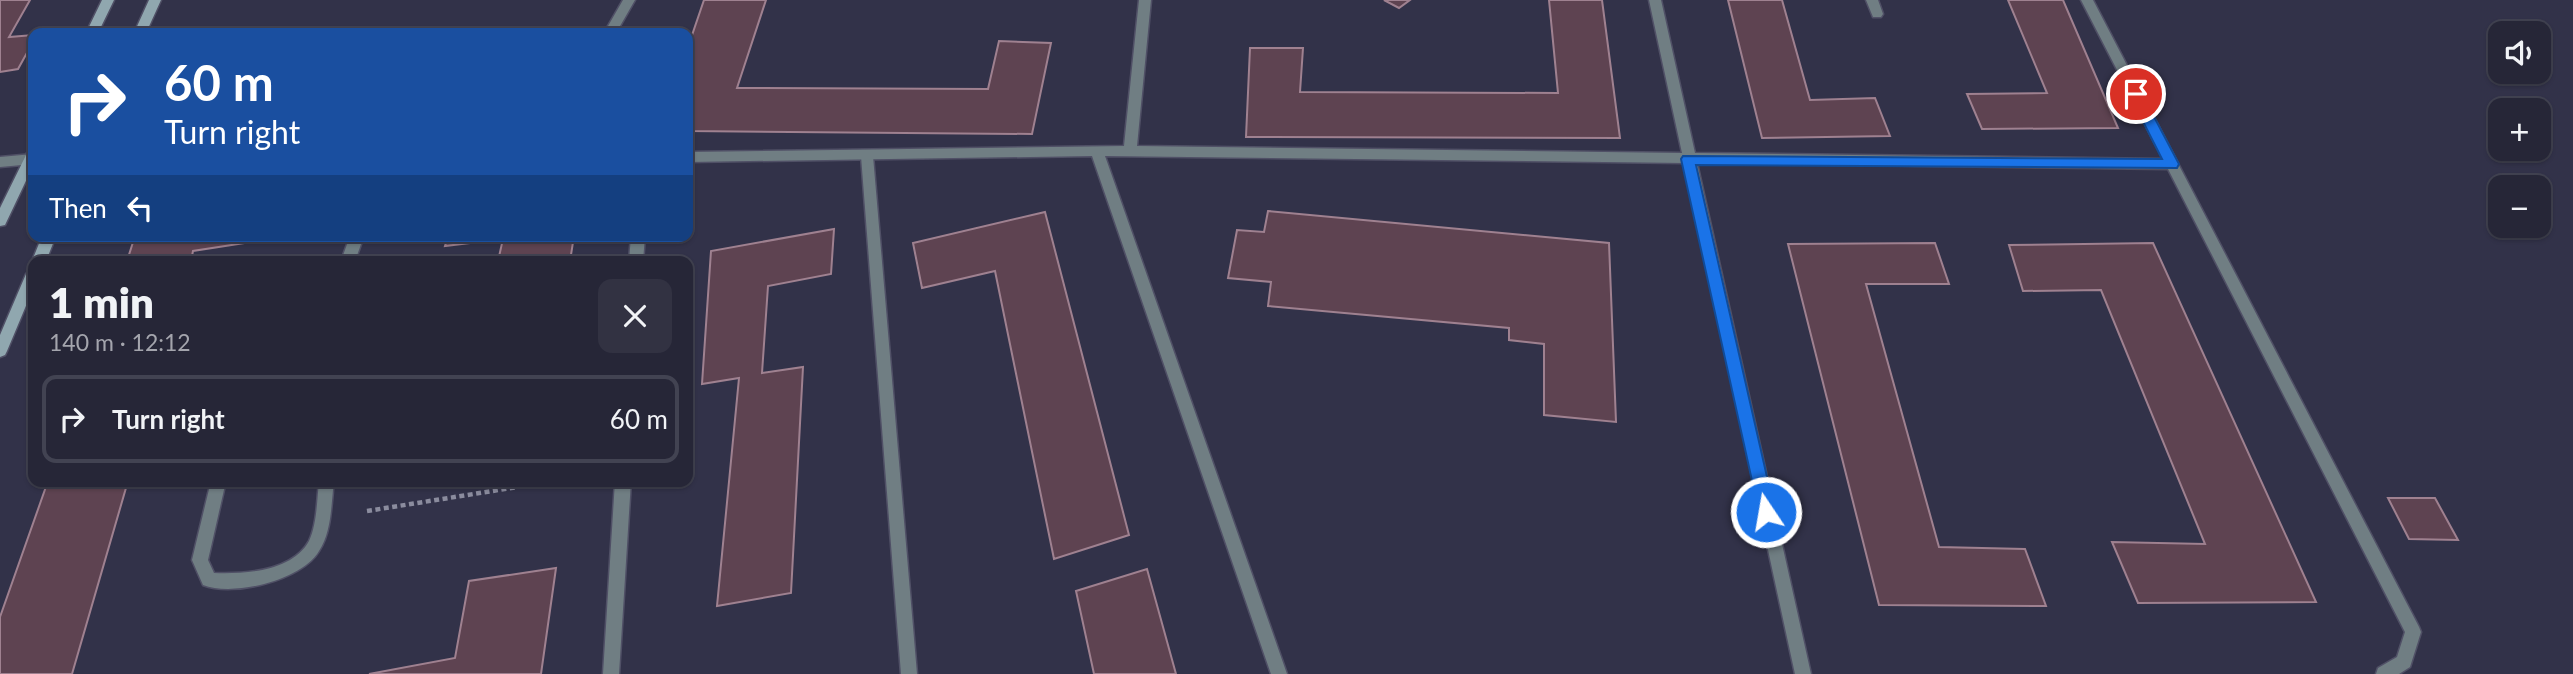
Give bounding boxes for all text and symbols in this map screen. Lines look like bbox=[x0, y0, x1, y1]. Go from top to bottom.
map controls bbox=[2488, 21, 2551, 238]
button: sound bbox=[2488, 21, 2551, 84]
text: 60 m bbox=[164, 53, 274, 111]
icon: right bbox=[49, 56, 140, 147]
pin bbox=[2106, 64, 2166, 124]
icon: arrive bbox=[2117, 75, 2155, 113]
button: + bbox=[2488, 98, 2551, 161]
text: Turn right bbox=[164, 112, 300, 151]
button: − bbox=[2488, 175, 2551, 238]
icon: left bbox=[121, 189, 159, 227]
text: Then bbox=[49, 192, 107, 224]
text: 1 min bbox=[49, 277, 154, 327]
button: close bbox=[598, 279, 672, 353]
text: 140 m · 12:12 bbox=[49, 328, 191, 356]
icon: right bbox=[53, 400, 91, 438]
text: Turn right bbox=[112, 403, 225, 435]
text: 60 m bbox=[610, 403, 668, 435]
position arrow bbox=[1729, 475, 1803, 549]

